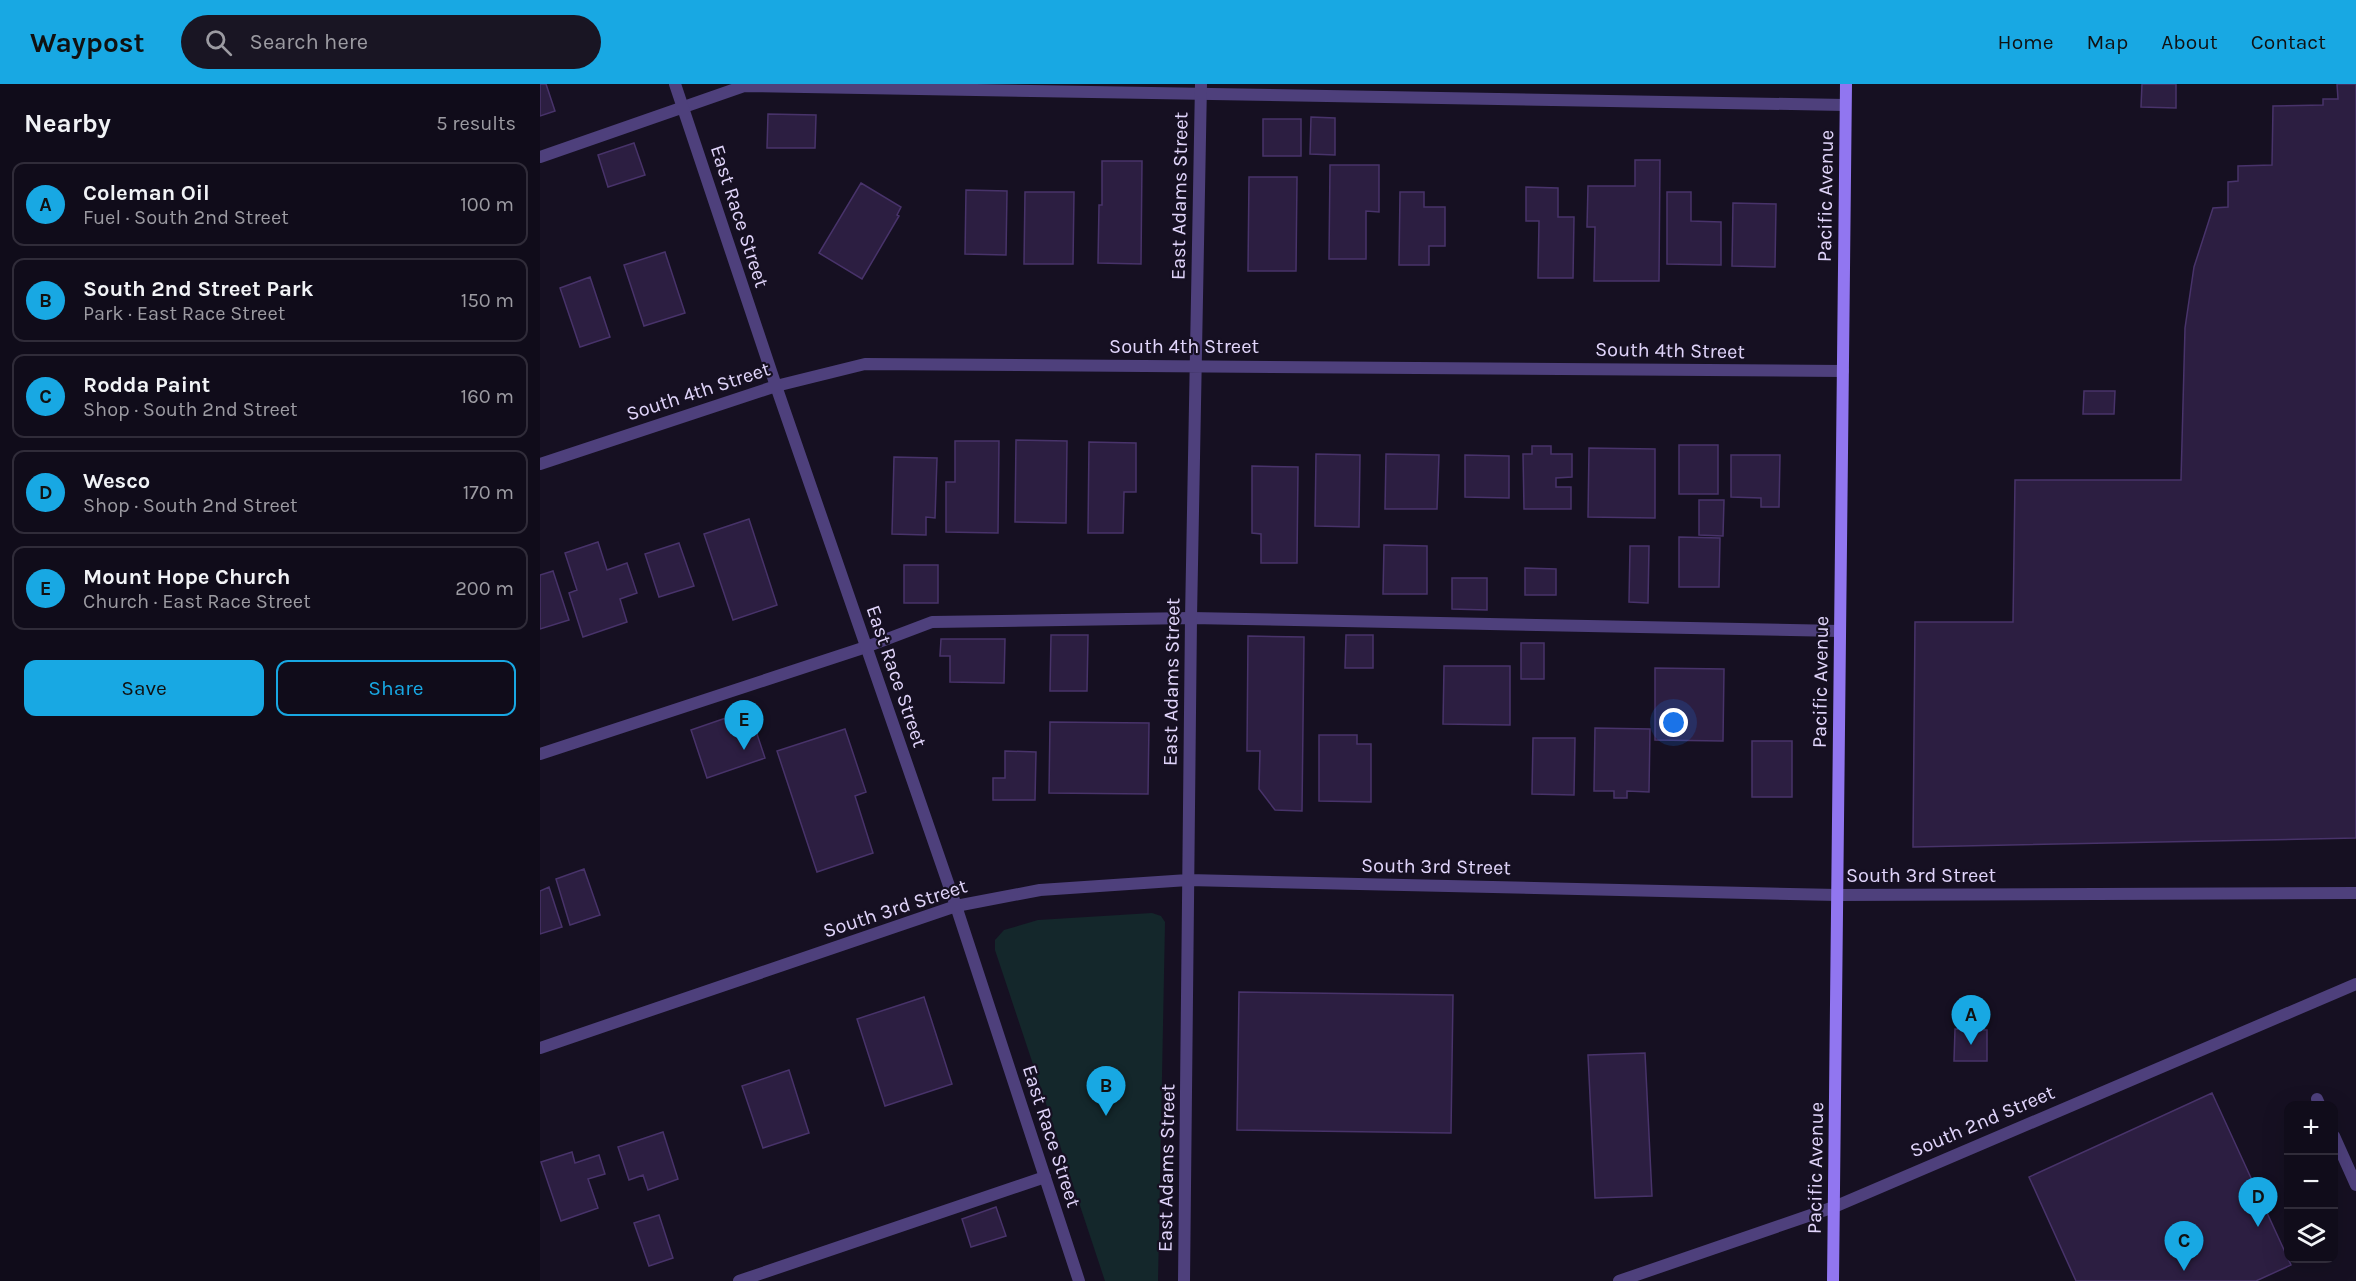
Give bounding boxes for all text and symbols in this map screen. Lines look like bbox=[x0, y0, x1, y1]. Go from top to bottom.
search box bbox=[181, 15, 601, 69]
text: Waypost bbox=[30, 26, 145, 59]
icon: search bbox=[202, 26, 235, 59]
text: Search here bbox=[250, 29, 368, 55]
text: Home bbox=[1998, 30, 2054, 54]
text: Map bbox=[2087, 30, 2128, 54]
text: About bbox=[2161, 30, 2218, 54]
text: Contact bbox=[2251, 30, 2326, 54]
text: Nearby bbox=[24, 108, 111, 139]
street label: East Adams Street bbox=[1167, 111, 1192, 280]
text: 5 results bbox=[436, 112, 516, 135]
street label: Pacific Avenue bbox=[1813, 130, 1838, 262]
street label: East Race Street bbox=[706, 142, 774, 291]
text: Coleman Oil bbox=[83, 180, 210, 206]
text: A bbox=[39, 193, 52, 216]
text: 100 m bbox=[460, 193, 514, 216]
text: Fuel · South 2nd Street bbox=[83, 206, 289, 229]
text: South 2nd Street Park bbox=[83, 276, 314, 302]
text: B bbox=[39, 289, 52, 312]
text: 150 m bbox=[461, 289, 514, 312]
text: Park · East Race Street bbox=[83, 302, 285, 325]
street label: South 4th Street bbox=[1109, 335, 1259, 358]
street label: South 4th Street bbox=[1595, 338, 1746, 363]
street label: South 4th Street bbox=[623, 357, 773, 426]
text: Rodda Paint bbox=[83, 372, 210, 398]
text: C bbox=[39, 385, 52, 408]
text: 160 m bbox=[461, 385, 514, 408]
text: Shop · South 2nd Street bbox=[83, 398, 297, 421]
text: Wesco bbox=[83, 468, 150, 494]
text: D bbox=[39, 481, 52, 504]
text: 170 m bbox=[463, 481, 514, 504]
text: Shop · South 2nd Street bbox=[83, 494, 297, 517]
text: Mount Hope Church bbox=[83, 564, 290, 590]
text: E bbox=[40, 577, 51, 600]
text: 200 m bbox=[455, 577, 514, 600]
text: Church · East Race Street bbox=[83, 590, 311, 613]
street label: East Adams Street bbox=[1159, 597, 1184, 766]
street label: East Race Street bbox=[861, 602, 932, 751]
street label: Pacific Avenue bbox=[1808, 616, 1833, 748]
button: Save bbox=[24, 660, 264, 716]
button: Share bbox=[276, 660, 516, 716]
pin: E bbox=[724, 700, 764, 750]
your location bbox=[1659, 708, 1688, 737]
street label: South 3rd Street bbox=[1361, 854, 1512, 879]
street label: South 3rd Street bbox=[1846, 864, 1996, 887]
street label: South 3rd Street bbox=[820, 874, 970, 943]
pin: A bbox=[1952, 996, 1990, 1045]
street label: East Race Street bbox=[1018, 1062, 1086, 1211]
pin: B bbox=[1086, 1066, 1126, 1116]
street label: South 2nd Street bbox=[1907, 1080, 2058, 1162]
street label: East Adams Street bbox=[1154, 1083, 1179, 1252]
map controls bbox=[2284, 1101, 2338, 1263]
button: + bbox=[2284, 1101, 2338, 1155]
street label: Pacific Avenue bbox=[1803, 1102, 1828, 1234]
button: − bbox=[2284, 1155, 2338, 1209]
pin: D bbox=[2238, 1178, 2278, 1227]
button: layers bbox=[2284, 1209, 2338, 1263]
pin: C bbox=[2164, 1222, 2204, 1271]

